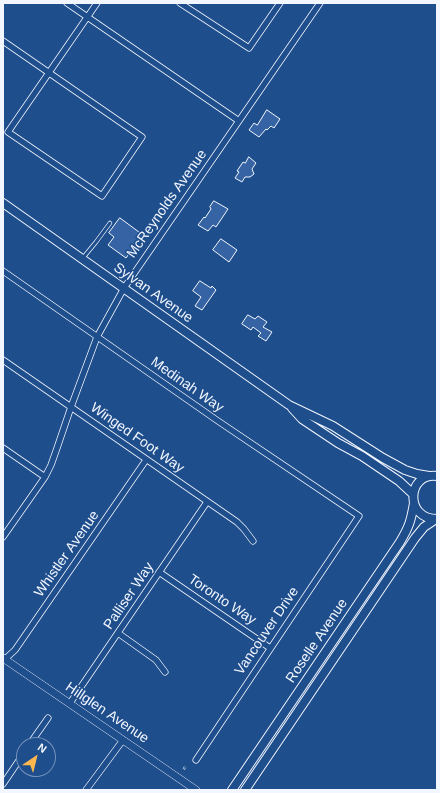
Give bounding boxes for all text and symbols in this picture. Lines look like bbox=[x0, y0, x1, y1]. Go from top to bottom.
street label: McReynolds Avenue bbox=[123, 147, 211, 261]
street label: Sylvan Avenue bbox=[110, 259, 196, 327]
street label: Medinah Way bbox=[147, 354, 227, 416]
street label: Winged Foot Way bbox=[87, 399, 187, 477]
street label: Whistler Avenue bbox=[31, 508, 103, 600]
street label: Palliser Way bbox=[100, 559, 158, 633]
street label: Toronto Way bbox=[185, 571, 259, 629]
street label: Vancouver Drive bbox=[231, 584, 303, 678]
street label: Roselle Avenue bbox=[283, 596, 351, 686]
street label: Hillglen Avenue bbox=[62, 679, 152, 747]
north arrow bbox=[16, 737, 56, 777]
text: N bbox=[36, 741, 49, 755]

